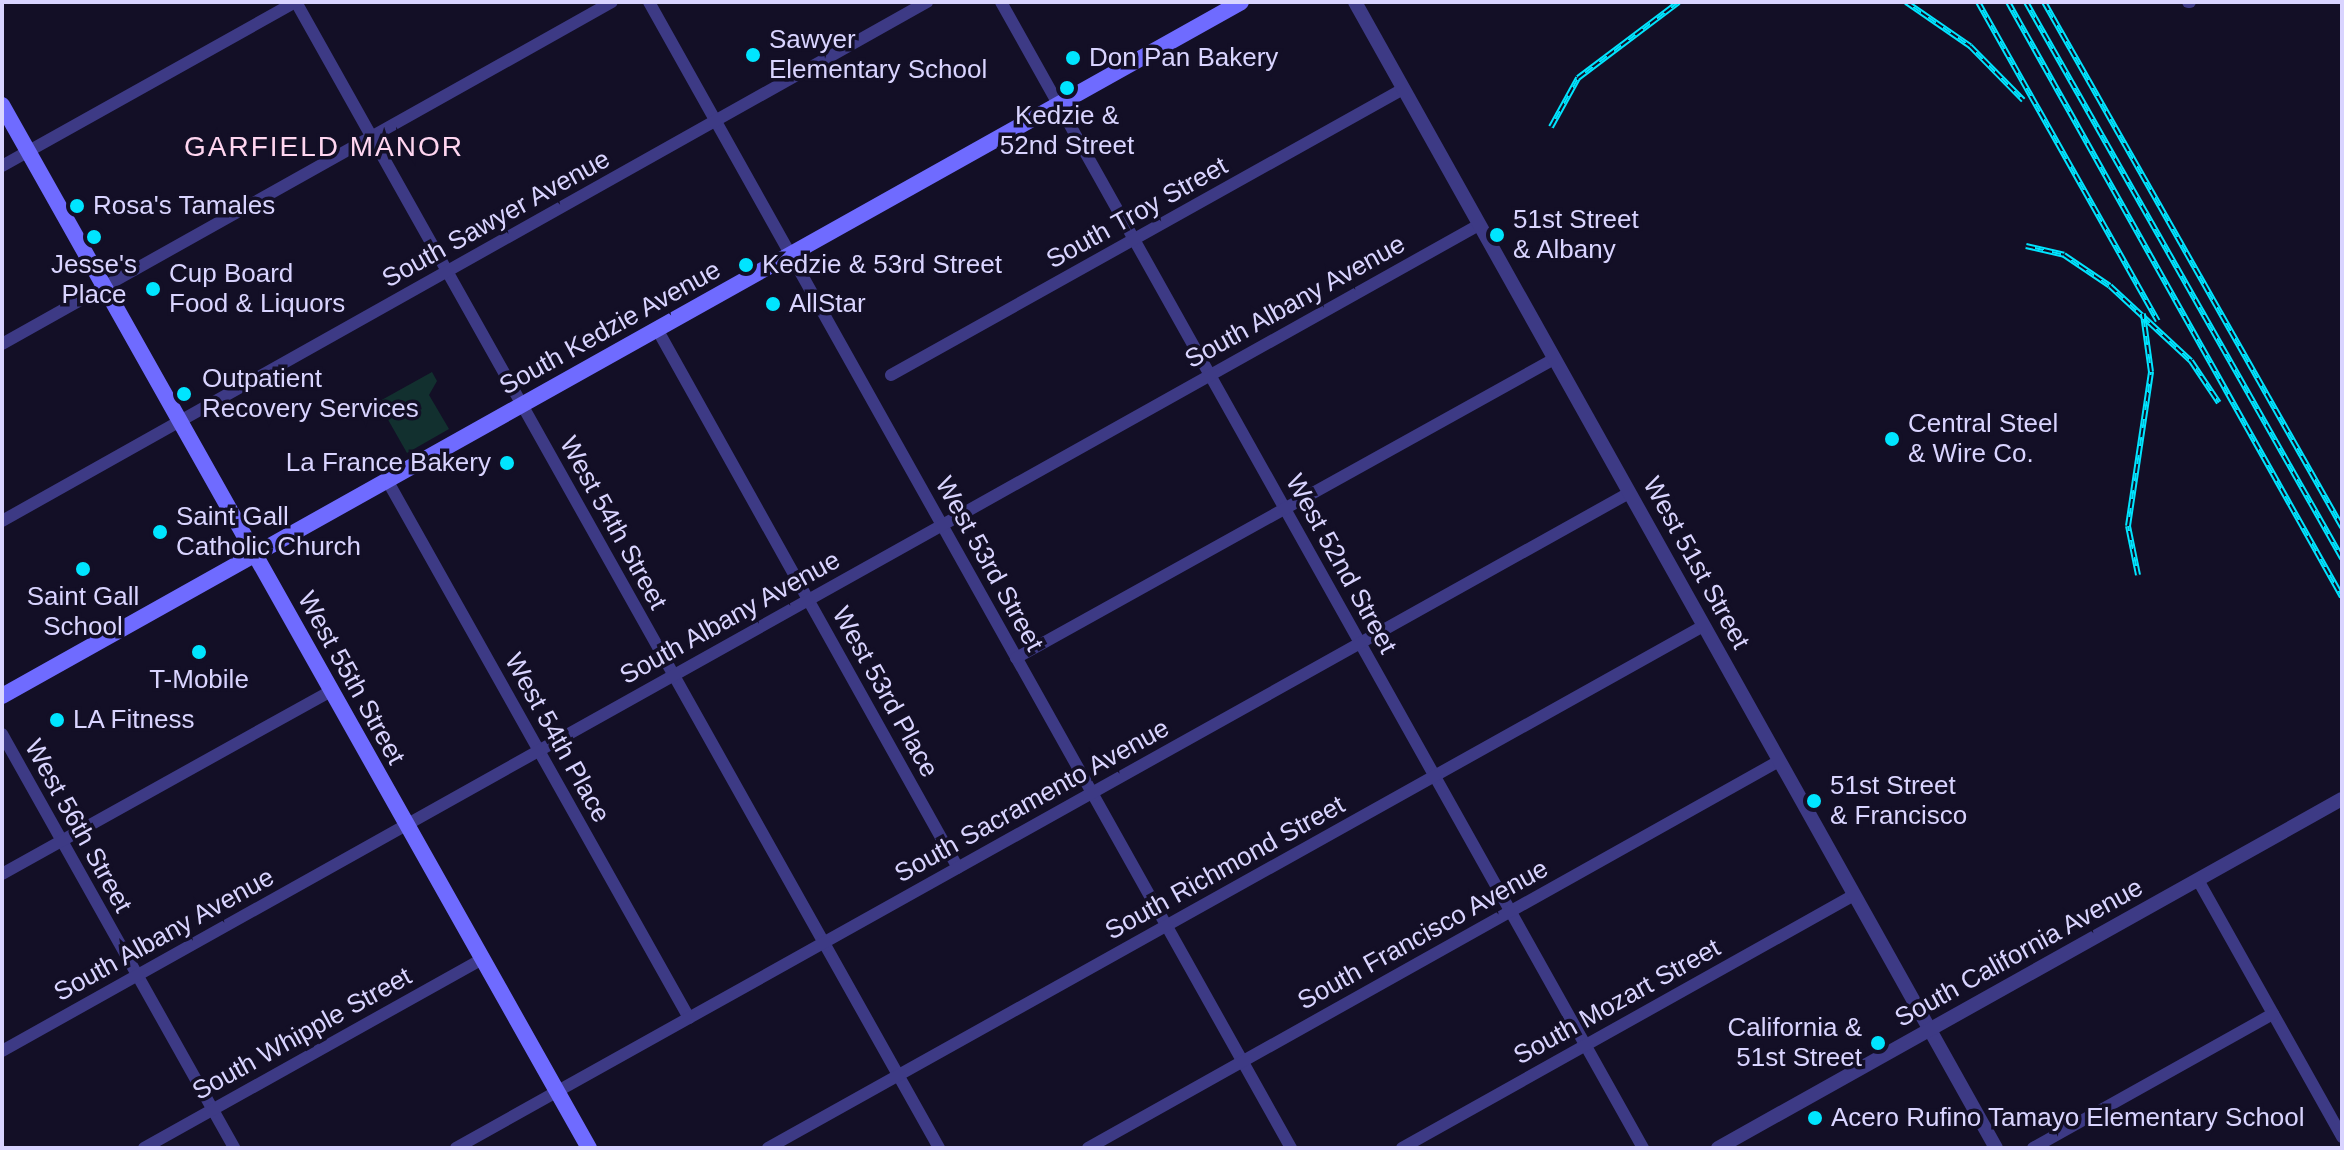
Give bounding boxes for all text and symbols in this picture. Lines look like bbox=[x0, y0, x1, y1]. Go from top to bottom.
place label: Sawyer Elementary School bbox=[769, 24, 987, 86]
place label: Don Pan Bakery bbox=[1089, 42, 1278, 74]
marker: Sawyer Elementary School bbox=[744, 46, 762, 64]
marker: Don Pan Bakery bbox=[1064, 49, 1082, 67]
marker: Kedzie & 52nd Street bbox=[1058, 79, 1076, 97]
place label: Kedzie & 52nd Street bbox=[1000, 100, 1134, 162]
district label: GARFIELD MANOR bbox=[184, 130, 464, 164]
street label: South Sawyer Avenue bbox=[376, 143, 616, 295]
street label: South Troy Street bbox=[1041, 150, 1233, 276]
place label: Rosa's Tamales bbox=[93, 190, 276, 222]
marker: Rosa's Tamales bbox=[68, 197, 86, 215]
place label: 51st Street & Albany bbox=[1513, 204, 1639, 266]
marker: 51st Street & Albany bbox=[1488, 226, 1506, 244]
marker: Jesse's Place bbox=[85, 228, 103, 246]
street label: South Albany Avenue bbox=[1178, 228, 1412, 376]
place label: Jesse's Place bbox=[51, 249, 137, 310]
place label: Kedzie & 53rd Street bbox=[762, 249, 1002, 281]
street label: South Kedzie Avenue bbox=[493, 254, 727, 402]
marker: Kedzie & 53rd Street bbox=[737, 256, 755, 274]
place label: Cup Board Food & Liquors bbox=[169, 258, 345, 320]
marker: Cup Board Food & Liquors bbox=[144, 280, 162, 298]
place label: AllStar bbox=[789, 288, 866, 320]
marker: AllStar bbox=[764, 295, 782, 313]
place label: Outpatient Recovery Services bbox=[202, 363, 419, 424]
marker: Outpatient Recovery Services bbox=[173, 383, 195, 405]
place label: Central Steel & Wire Co. bbox=[1908, 408, 2058, 470]
marker: Central Steel & Wire Co. bbox=[1883, 430, 1901, 448]
street label: West 54th Street bbox=[553, 431, 673, 615]
place label: La France Bakery bbox=[286, 447, 491, 479]
marker: La France Bakery bbox=[498, 454, 516, 472]
street label: West 52nd Street bbox=[1279, 469, 1403, 659]
street label: West 53rd Street bbox=[928, 471, 1050, 657]
street label: West 51st Street bbox=[1636, 472, 1756, 654]
place label: Saint Gall Catholic Church bbox=[176, 501, 361, 562]
marker: Saint Gall Catholic Church bbox=[151, 523, 169, 541]
street label: South Albany Avenue bbox=[613, 544, 847, 692]
marker: Saint Gall School bbox=[74, 560, 92, 578]
place label: Saint Gall School bbox=[27, 581, 139, 642]
street label: West 55th Street bbox=[291, 586, 411, 770]
street label: West 53rd Place bbox=[825, 601, 945, 783]
marker: T-Mobile bbox=[190, 643, 208, 661]
street label: West 54th Place bbox=[498, 648, 616, 828]
place label: T-Mobile bbox=[149, 664, 249, 696]
place label: LA Fitness bbox=[73, 704, 196, 736]
marker: LA Fitness bbox=[48, 711, 66, 729]
street label: South Sacramento Avenue bbox=[889, 712, 1175, 890]
street label: West 56th Street bbox=[18, 734, 138, 918]
place label: 51st Street & Francisco bbox=[1830, 770, 1967, 832]
street label: South Richmond Street bbox=[1100, 789, 1350, 947]
marker: 51st Street & Francisco bbox=[1805, 792, 1823, 810]
street label: South Francisco Avenue bbox=[1292, 853, 1554, 1017]
street label: South Albany Avenue bbox=[47, 861, 281, 1009]
street label: South California Avenue bbox=[1889, 871, 2149, 1035]
street label: South Mozart Street bbox=[1508, 932, 1726, 1072]
street label: South Whipple Street bbox=[187, 961, 417, 1107]
place label: California & 51st Street bbox=[1728, 1012, 1862, 1074]
marker: California & 51st Street bbox=[1869, 1034, 1887, 1052]
place label: Acero Rufino Tamayo Elementary School bbox=[1831, 1102, 2305, 1134]
marker: Acero Rufino Tamayo Elementary School bbox=[1806, 1109, 1824, 1127]

